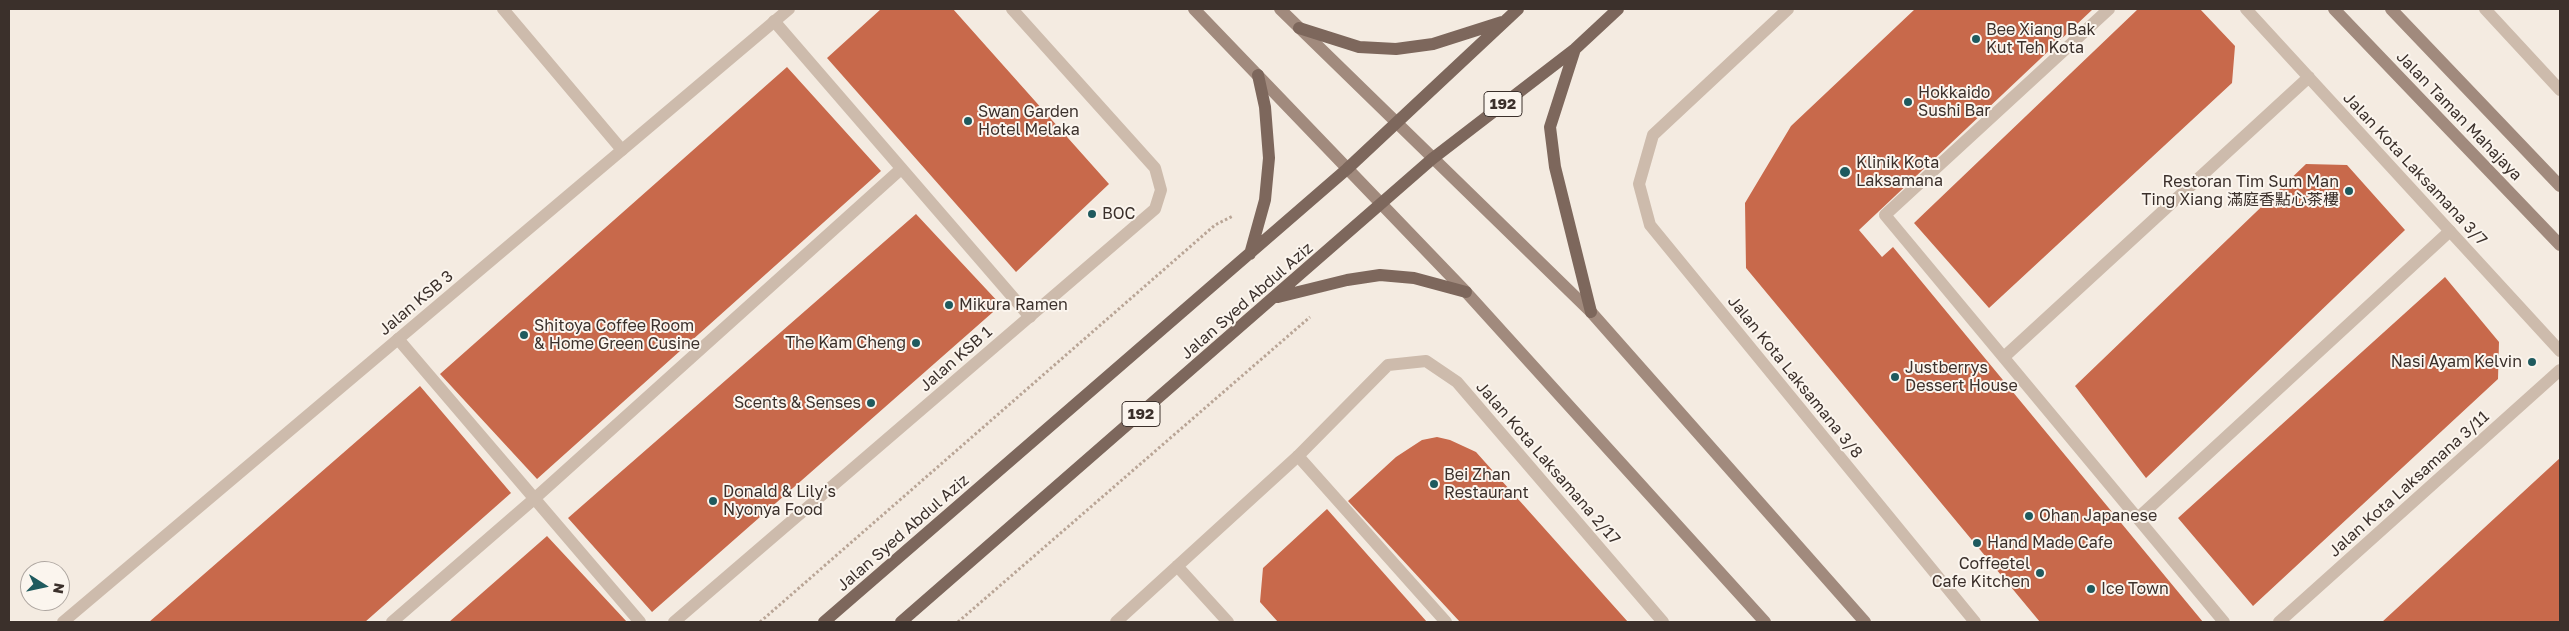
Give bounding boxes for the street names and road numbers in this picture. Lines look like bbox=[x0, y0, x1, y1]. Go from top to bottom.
street label: Jalan Taman Mahajaya bbox=[2392, 47, 2526, 185]
street label: Jalan Kota Laksamana 3/7 bbox=[2339, 89, 2491, 249]
road number: 192 bbox=[1484, 92, 1522, 116]
street label: Jalan Syed Abdul Aziz bbox=[1177, 238, 1317, 364]
street label: Jalan KSB 3 bbox=[375, 266, 457, 340]
street label: Jalan Kota Laksamana 3/8 bbox=[1724, 292, 1866, 462]
street label: Jalan KSB 1 bbox=[916, 322, 996, 396]
street label: Jalan Kota Laksamana 2/17 bbox=[1472, 378, 1624, 548]
road number: 192 bbox=[1122, 402, 1160, 426]
street label: Jalan Kota Laksamana 3/11 bbox=[2325, 407, 2493, 561]
street label: Jalan Syed Abdul Aziz bbox=[833, 470, 973, 596]

